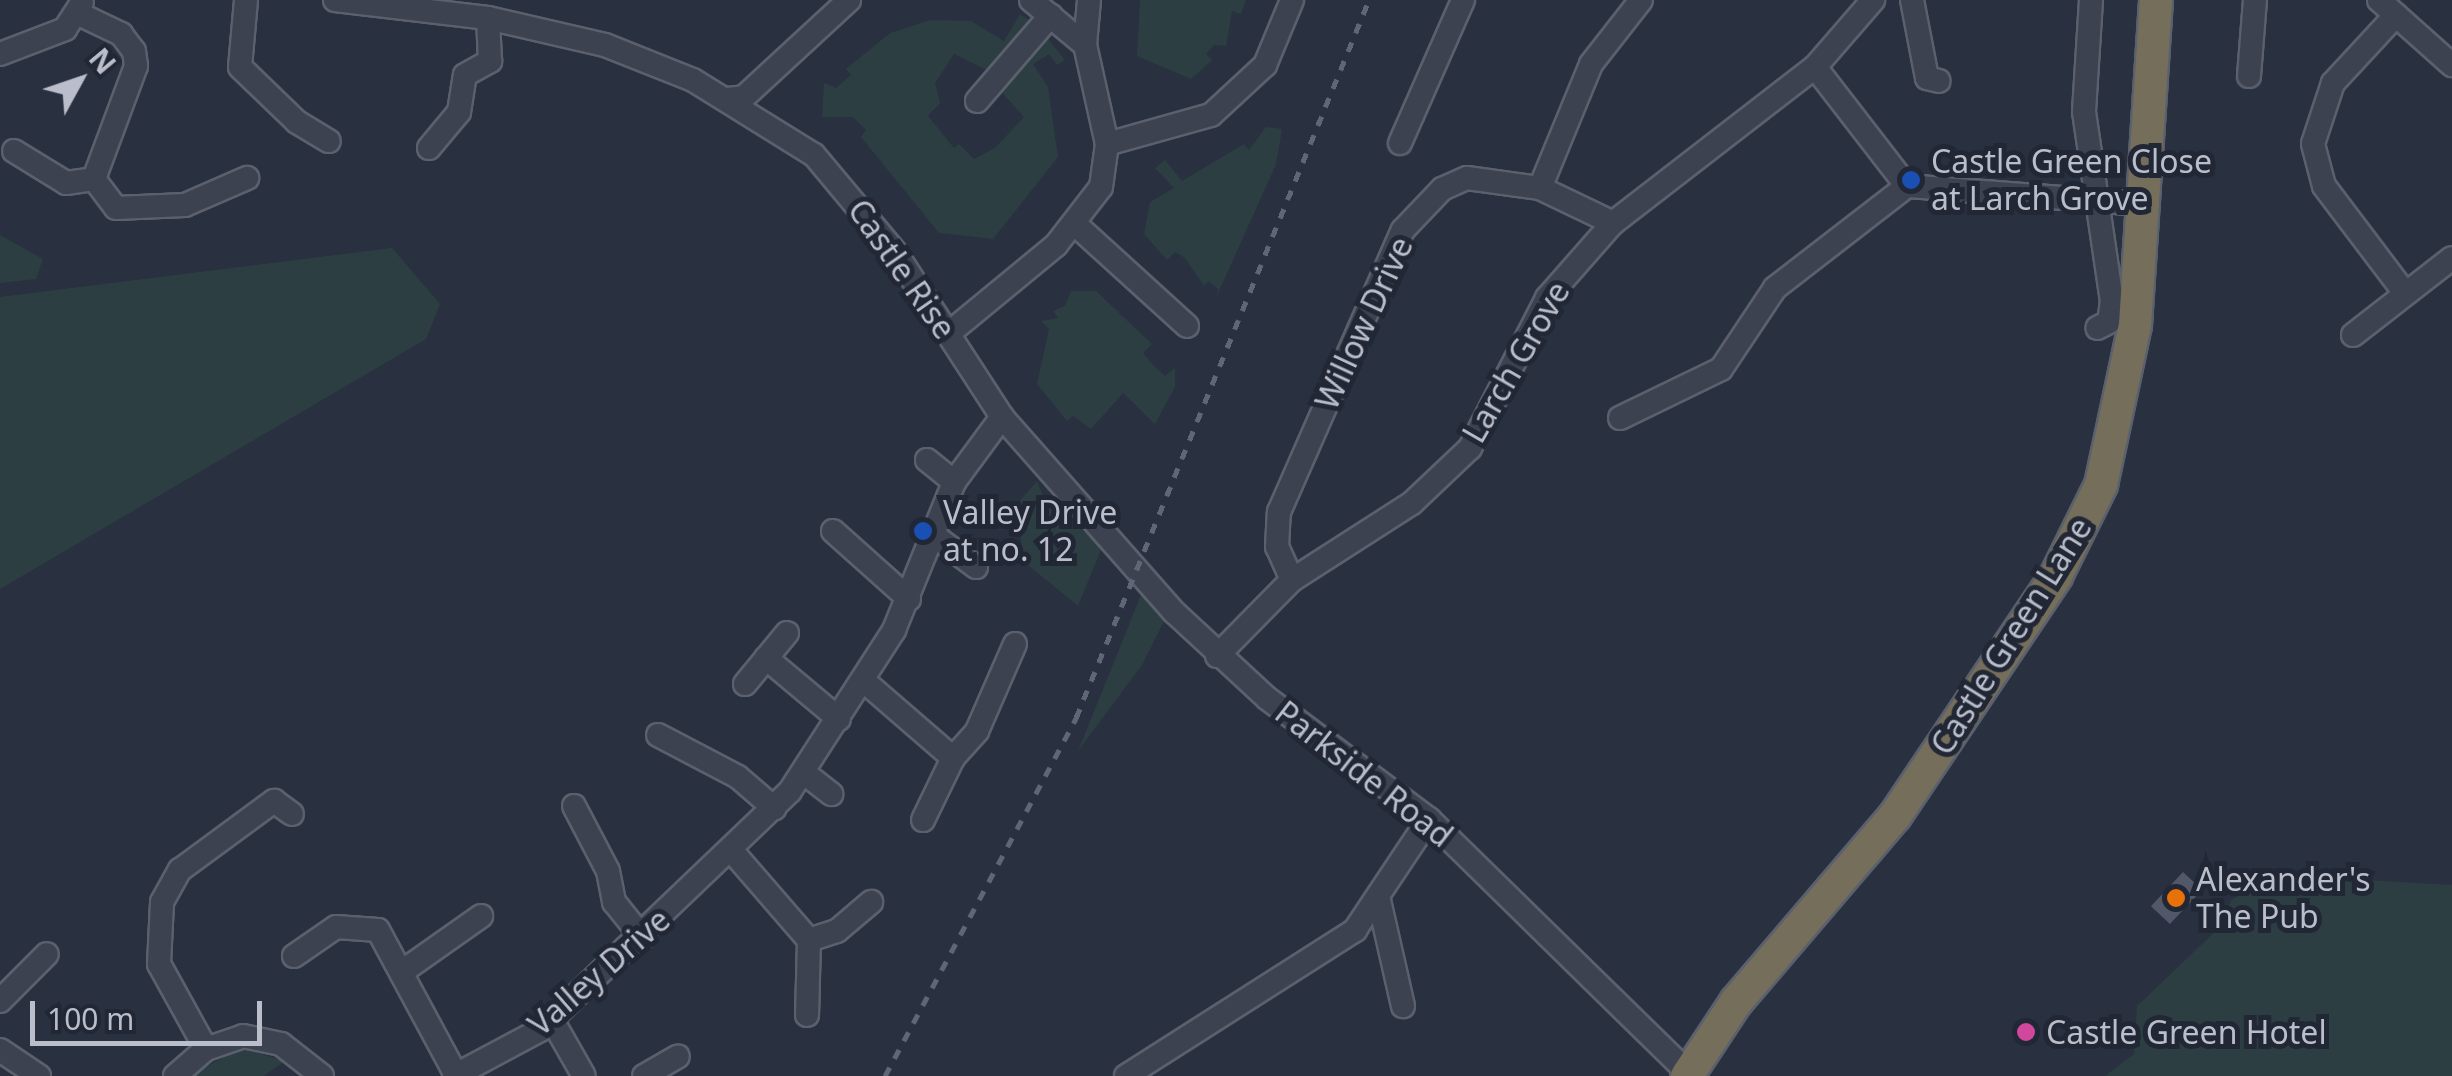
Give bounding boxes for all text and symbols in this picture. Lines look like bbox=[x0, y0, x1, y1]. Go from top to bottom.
north arrow bbox=[30, 30, 130, 130]
text: N bbox=[81, 40, 125, 82]
place label: Castle Green Close at Larch Grove bbox=[1931, 143, 2212, 218]
marker: Castle Green Close at Larch Grove bbox=[1900, 169, 1922, 191]
street label: Castle Rise bbox=[840, 192, 964, 346]
street label: Willow Drive bbox=[1307, 231, 1421, 415]
street label: Larch Grove bbox=[1454, 275, 1578, 449]
place label: Valley Drive at no. 12 bbox=[943, 494, 1117, 569]
street label: Castle Green Lane bbox=[1923, 510, 2099, 762]
marker: Valley Drive at no. 12 bbox=[912, 520, 934, 542]
street label: Parkside Road bbox=[1268, 693, 1460, 855]
place label: Alexander's The Pub bbox=[2196, 861, 2371, 936]
marker: Alexander's The Pub bbox=[2165, 887, 2187, 909]
street label: Valley Drive bbox=[521, 900, 677, 1044]
scale bar bbox=[35, 981, 268, 1043]
text: 100 m bbox=[47, 998, 134, 1039]
place label: Castle Green Hotel bbox=[2046, 1013, 2327, 1051]
marker: Castle Green Hotel bbox=[2015, 1021, 2037, 1043]

